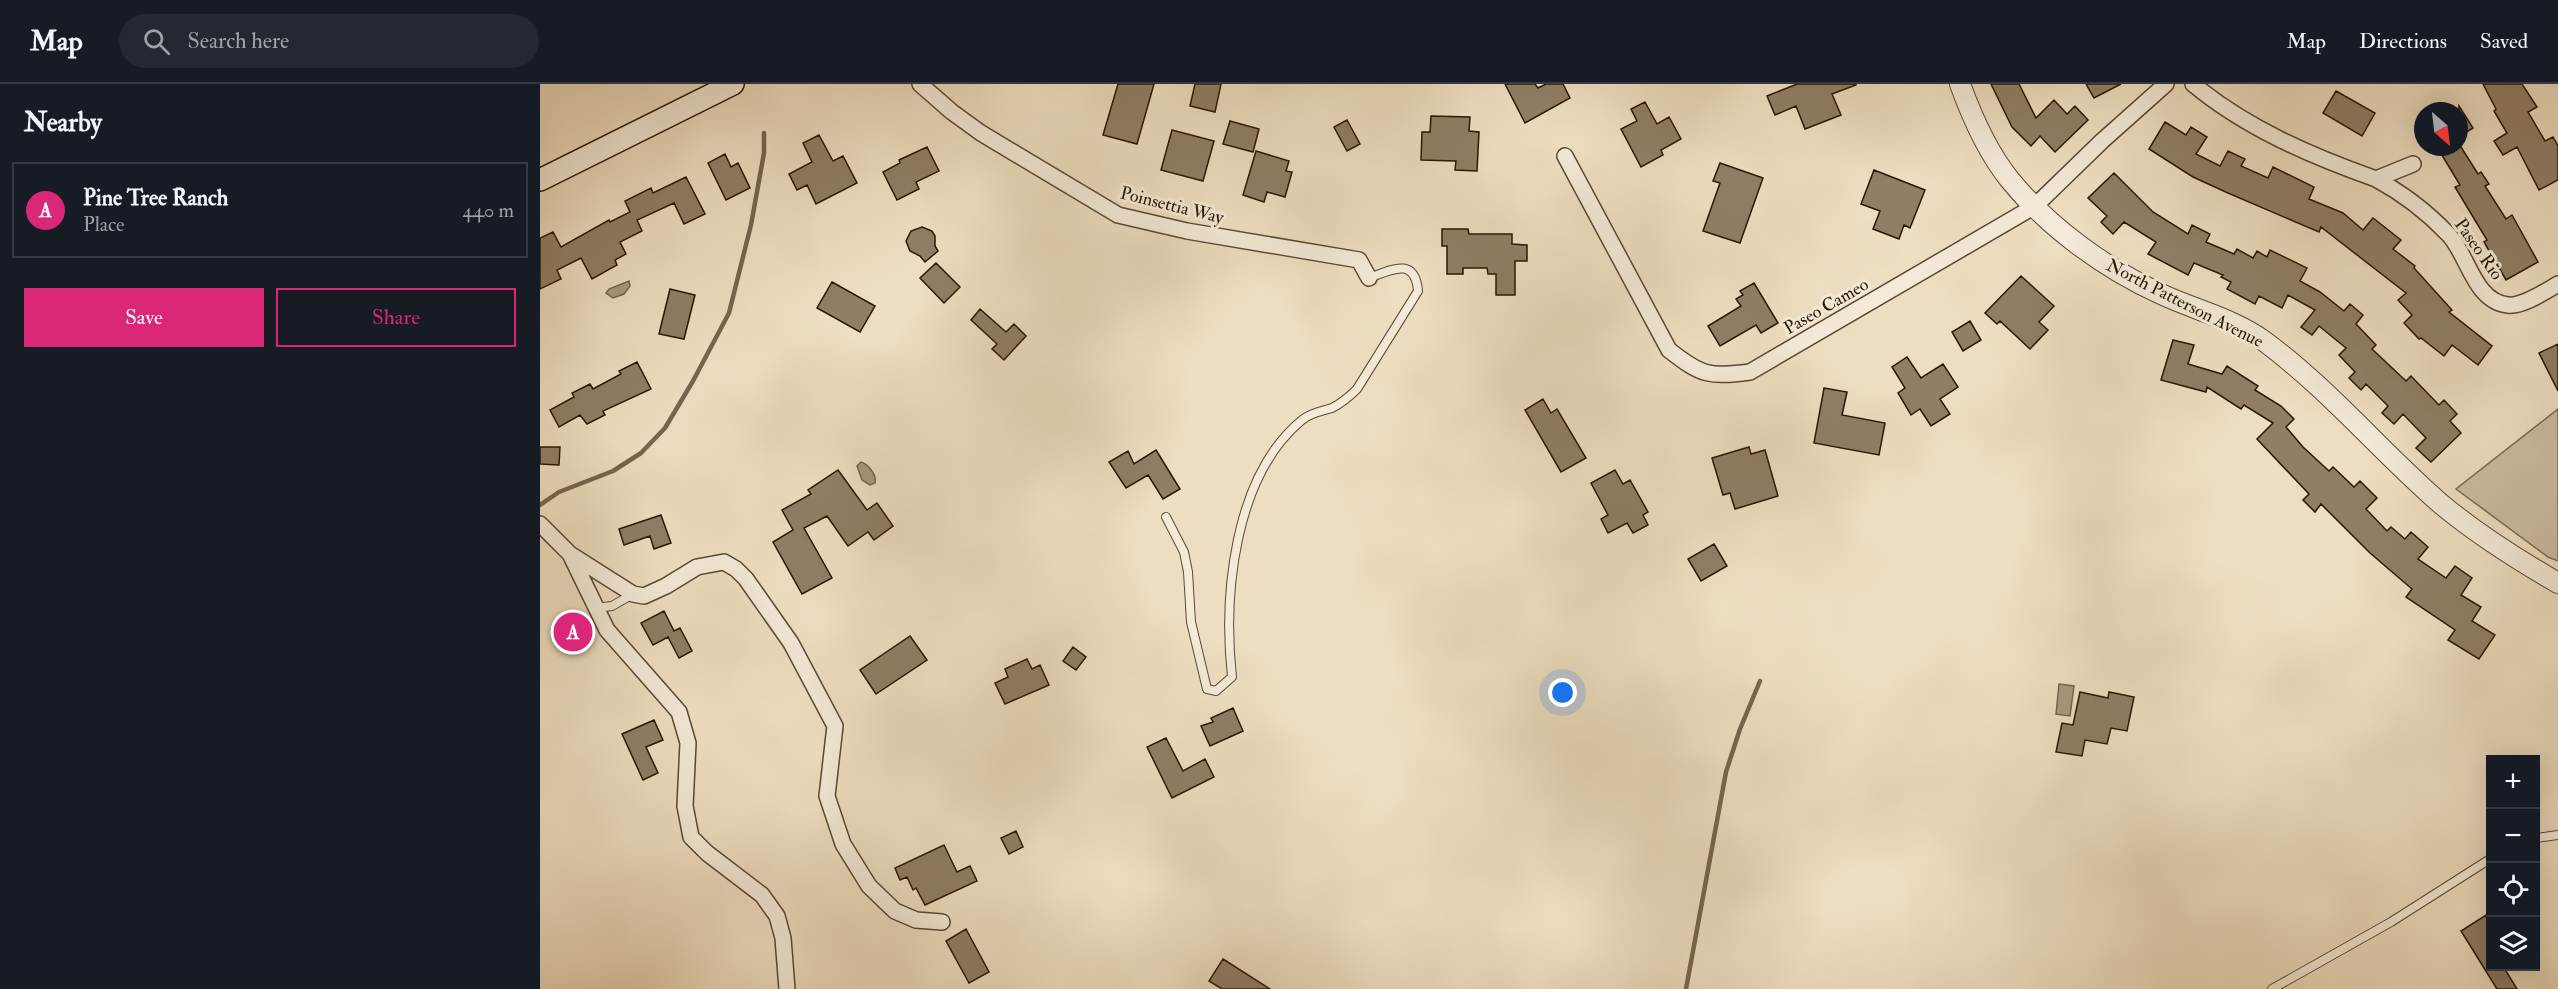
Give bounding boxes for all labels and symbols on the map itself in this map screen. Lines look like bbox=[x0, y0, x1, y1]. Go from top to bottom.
north arrow bbox=[2414, 102, 2468, 156]
street label: Poinsettia Way bbox=[1118, 182, 1227, 230]
street label: Paseo Rio bbox=[2449, 214, 2508, 285]
street label: North Patterson Avenue bbox=[2102, 254, 2268, 353]
street label: Paseo Cameo bbox=[1780, 273, 1873, 340]
pin: A bbox=[554, 610, 592, 654]
your location bbox=[1548, 678, 1577, 707]

